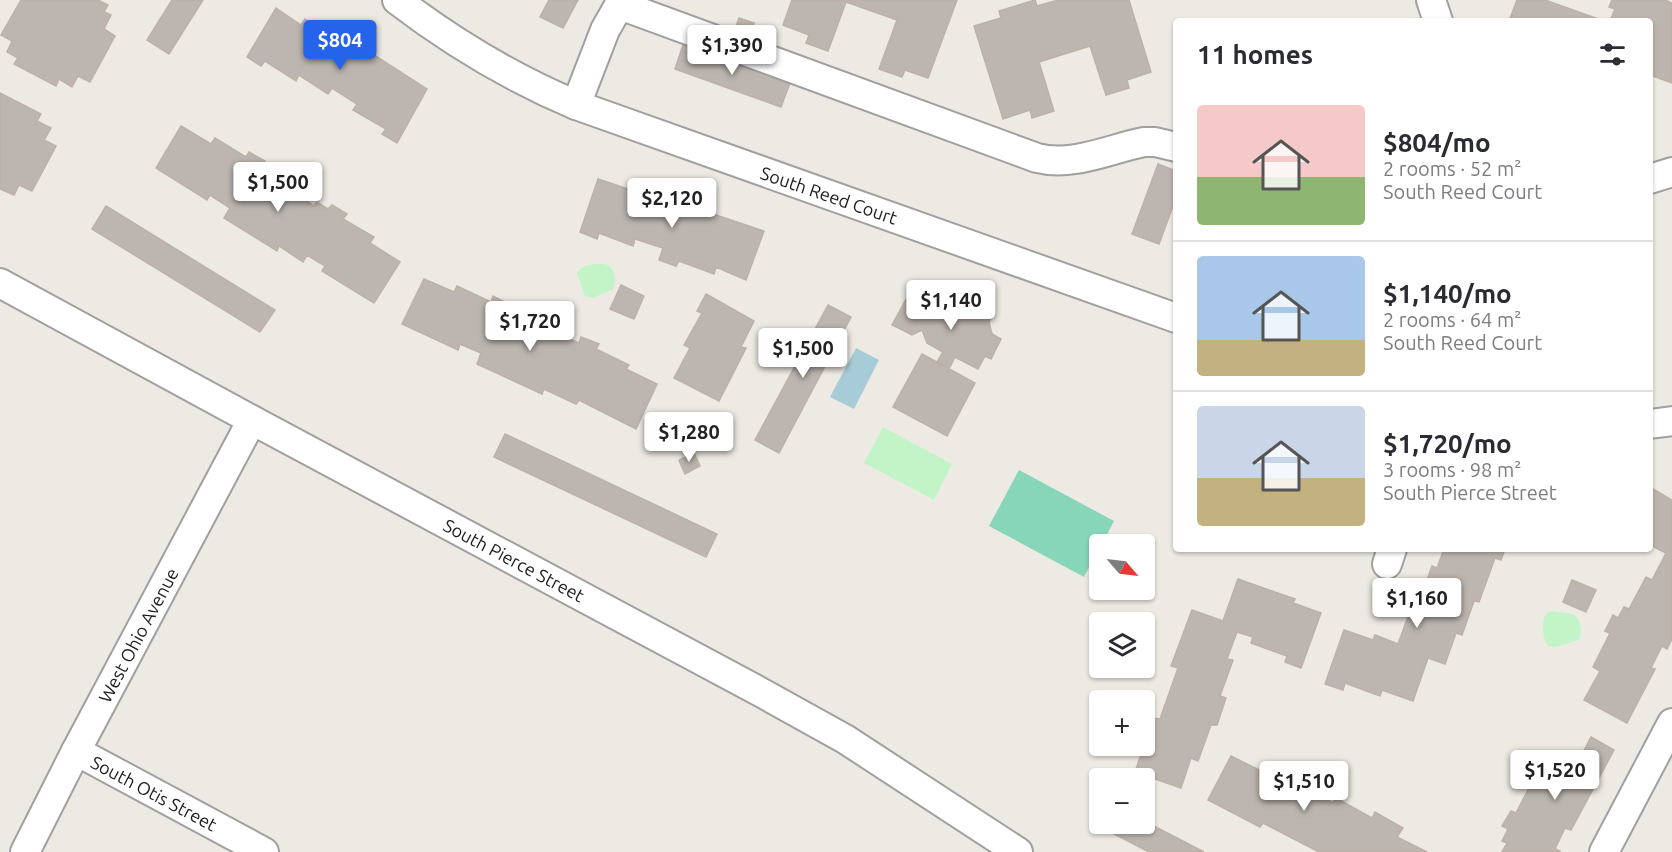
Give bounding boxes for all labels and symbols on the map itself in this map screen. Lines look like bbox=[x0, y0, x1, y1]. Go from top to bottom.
pin: $804 bbox=[304, 20, 376, 71]
pin: $1,390 bbox=[683, 25, 781, 76]
pin: $1,500 bbox=[229, 162, 327, 213]
street label: South Reed Court bbox=[758, 162, 900, 228]
pin: $2,120 bbox=[623, 178, 721, 229]
pin: $1,140 bbox=[902, 280, 1000, 331]
pin: $1,720 bbox=[481, 301, 579, 352]
pin: $1,500 bbox=[754, 328, 852, 379]
pin: $1,280 bbox=[640, 412, 738, 463]
street label: South Pierce Street bbox=[440, 514, 588, 606]
north arrow bbox=[1089, 534, 1155, 600]
street label: West Ohio Avenue bbox=[94, 564, 182, 706]
pin: $1,160 bbox=[1368, 578, 1466, 629]
pin: $1,520 bbox=[1506, 750, 1604, 801]
street label: South Otis Street bbox=[88, 751, 220, 835]
pin: $1,510 bbox=[1255, 761, 1353, 812]

